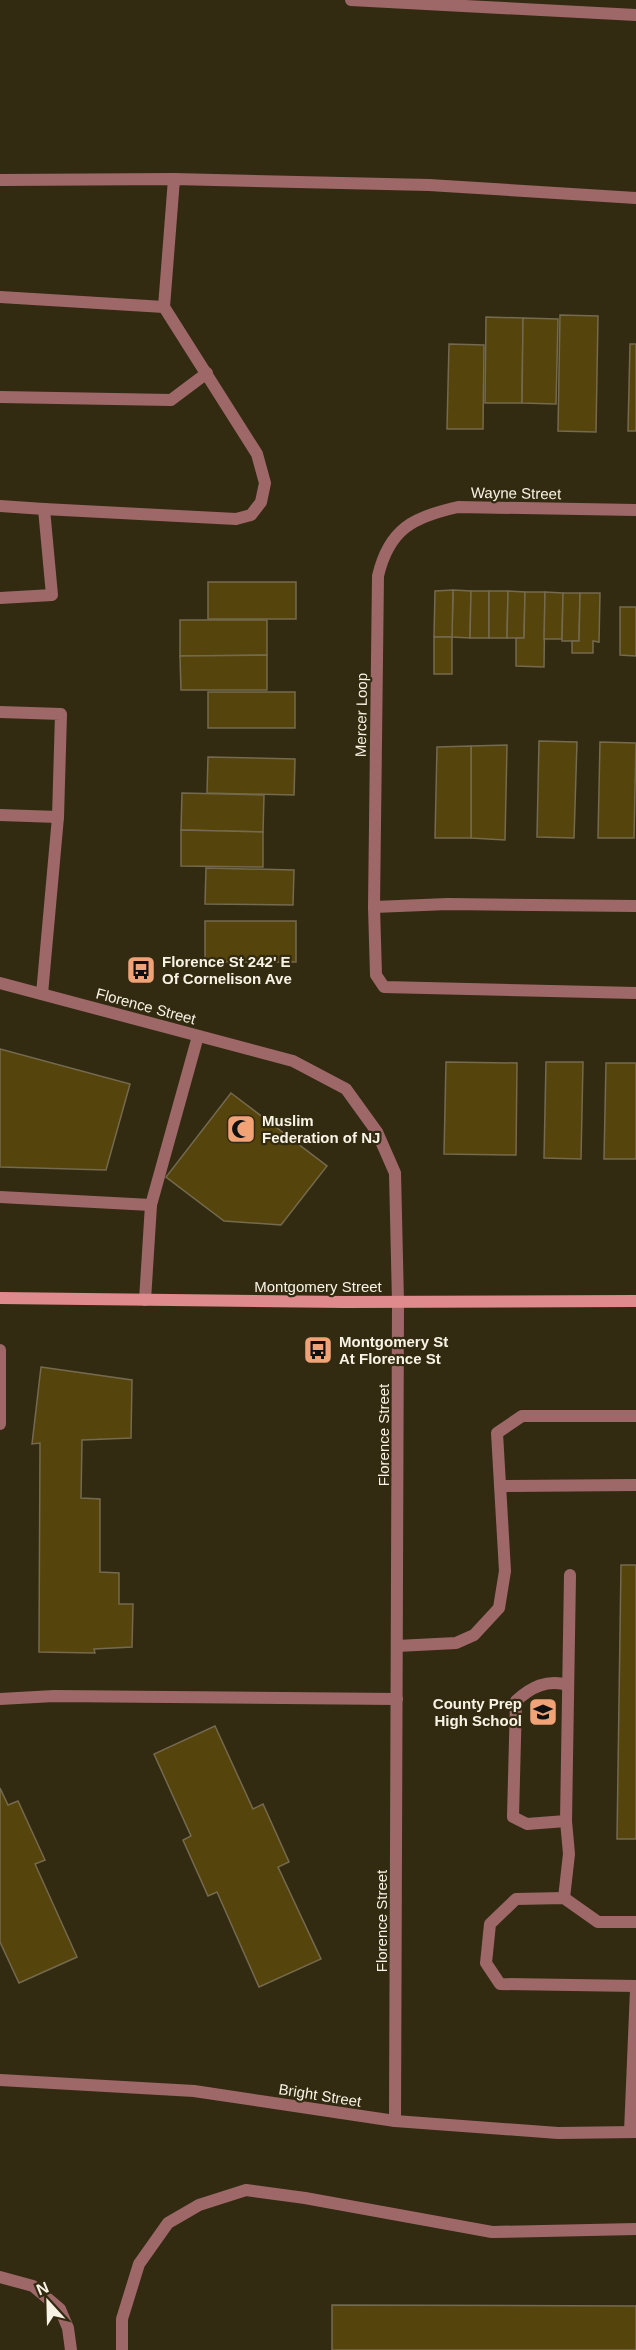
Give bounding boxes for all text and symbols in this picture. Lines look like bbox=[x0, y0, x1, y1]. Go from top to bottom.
street label: Wayne Street bbox=[471, 484, 562, 502]
street label: Mercer Loop bbox=[352, 673, 370, 757]
place label: Florence St 242' E Of Cornelison Ave bbox=[162, 953, 292, 987]
bus stop icon: Florence St 242' E Of Cornelison Ave bbox=[125, 954, 157, 986]
street label: Florence Street bbox=[94, 985, 199, 1028]
place label: Muslim Federation of NJ bbox=[262, 1112, 380, 1146]
mosque icon: Muslim Federation of NJ bbox=[225, 1113, 257, 1145]
street label: Montgomery Street bbox=[254, 1278, 383, 1295]
place label: Montgomery St At Florence St bbox=[339, 1333, 448, 1367]
bus stop icon: Montgomery St At Florence St bbox=[302, 1334, 334, 1366]
street label: Florence Street bbox=[375, 1383, 392, 1486]
place label: County Prep High School bbox=[433, 1695, 522, 1729]
school or university icon: County Prep High School bbox=[527, 1696, 559, 1728]
street label: Florence Street bbox=[373, 1869, 390, 1972]
street label: Bright Street bbox=[277, 2080, 363, 2110]
north arrow bbox=[18, 2272, 78, 2332]
text: N bbox=[34, 2279, 51, 2299]

